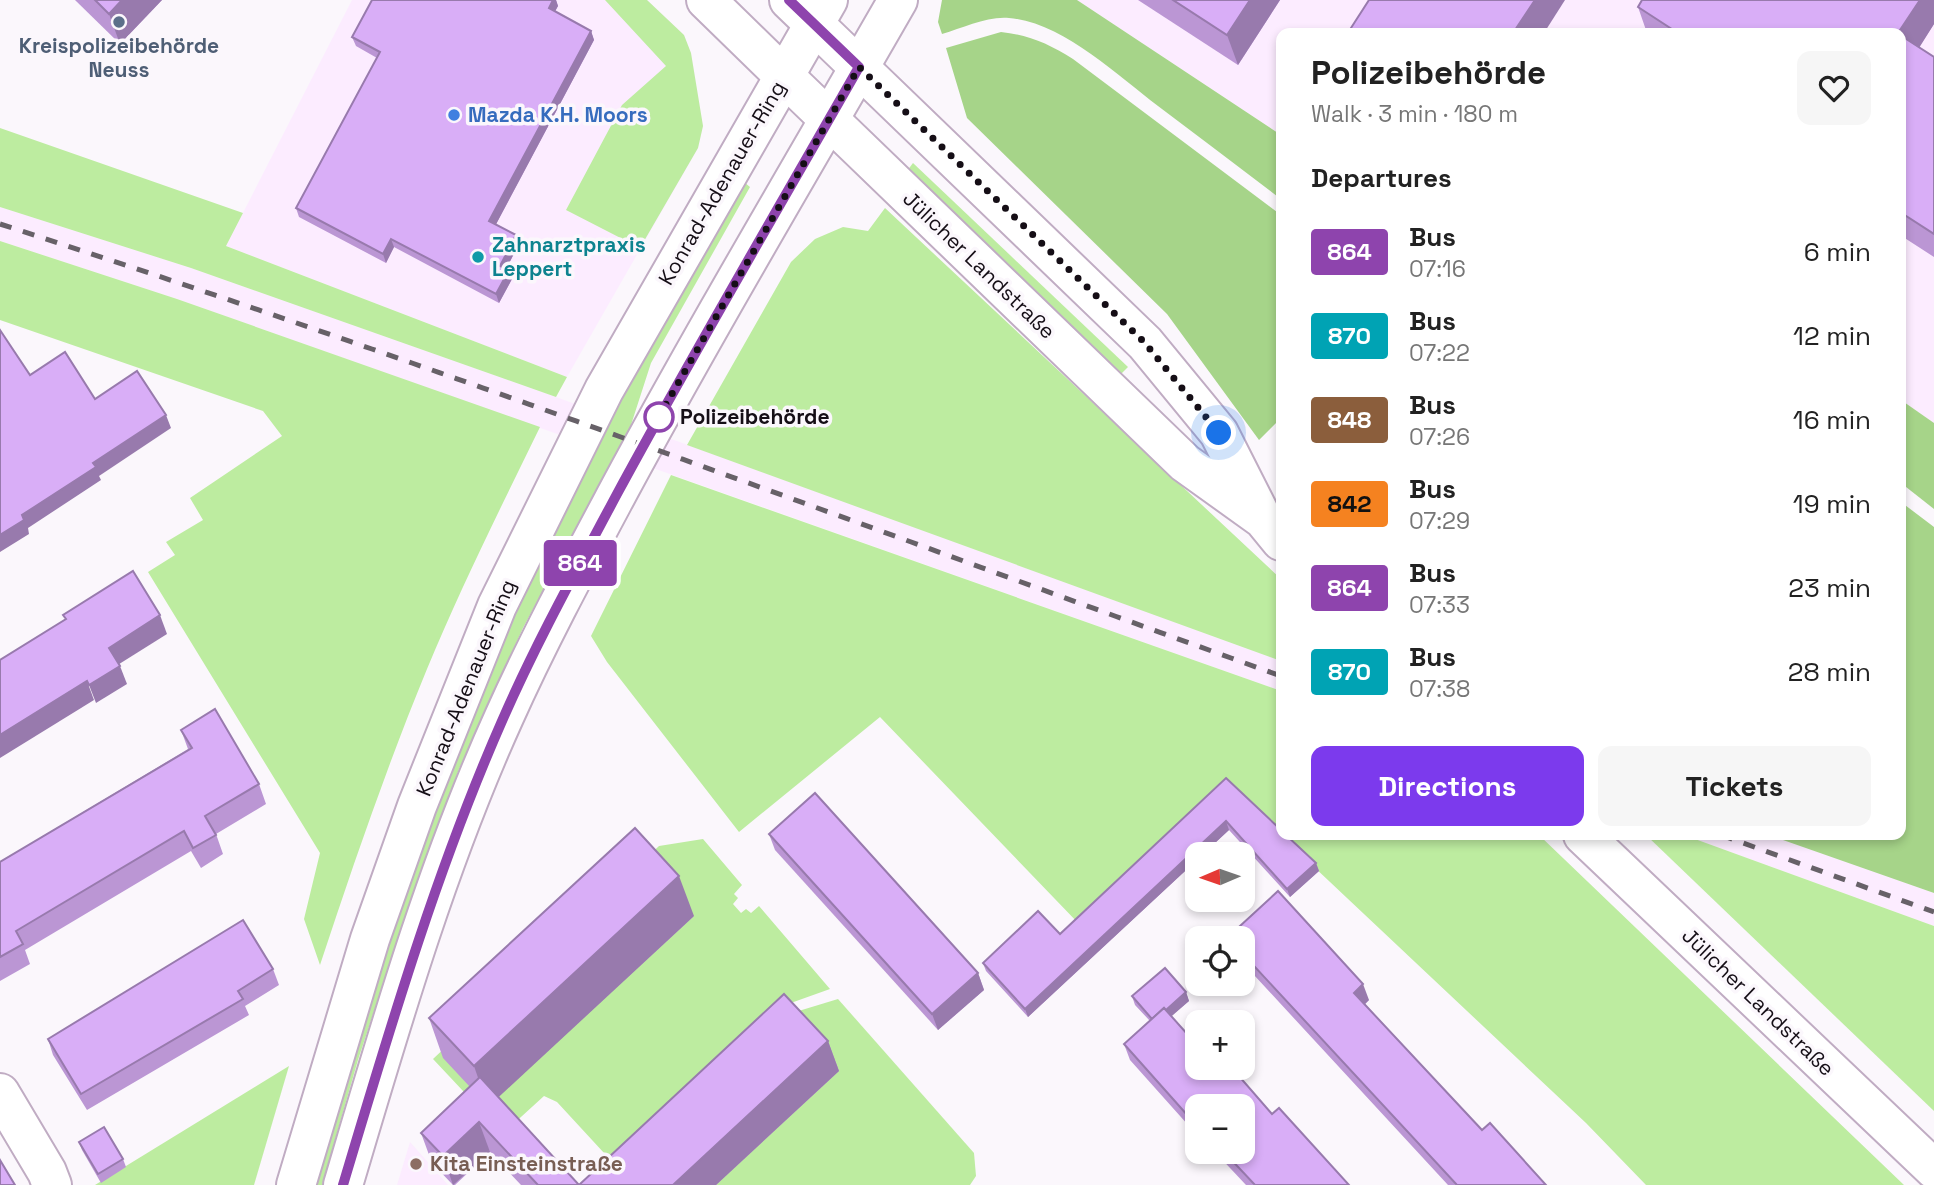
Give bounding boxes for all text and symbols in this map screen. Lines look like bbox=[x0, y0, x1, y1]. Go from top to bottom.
marker: Kreispolizeibehörde Neuss bbox=[111, 14, 127, 30]
place label: Kreispolizeibehörde Neuss bbox=[19, 32, 219, 83]
button: heart bbox=[1797, 51, 1871, 125]
text: Polizeibehörde bbox=[1311, 52, 1546, 94]
street label: Konrad-Adenauer-Ring bbox=[652, 76, 791, 290]
text: Walk · 3 min · 180 m bbox=[1311, 99, 1518, 129]
place label: Mazda K.H. Moors bbox=[468, 101, 648, 128]
marker: Mazda K.H. Moors bbox=[446, 107, 462, 123]
text: Departures bbox=[1311, 161, 1452, 195]
street label: Jülicher Landstraße bbox=[897, 185, 1061, 344]
text: Bus bbox=[1409, 220, 1456, 254]
place label: Zahnarztpraxis Leppert bbox=[492, 231, 646, 282]
text: 6 min bbox=[1804, 235, 1871, 269]
text: 864 bbox=[1327, 236, 1372, 267]
marker: Zahnarztpraxis Leppert bbox=[470, 249, 486, 265]
text: 07:16 bbox=[1409, 254, 1466, 284]
text: Bus bbox=[1409, 304, 1456, 338]
text: 12 min bbox=[1793, 319, 1871, 353]
text: 870 bbox=[1328, 320, 1371, 351]
text: 07:22 bbox=[1409, 338, 1470, 368]
text: Bus bbox=[1409, 388, 1456, 422]
marker: Polizeibehörde bbox=[644, 402, 674, 432]
place label: Polizeibehörde bbox=[680, 403, 830, 430]
text: 16 min bbox=[1793, 403, 1871, 437]
text: 848 bbox=[1327, 404, 1372, 435]
your location bbox=[1201, 415, 1236, 450]
text: 07:26 bbox=[1409, 422, 1470, 452]
text: Bus bbox=[1409, 472, 1456, 506]
text: 19 min bbox=[1793, 487, 1871, 521]
text: 842 bbox=[1328, 488, 1371, 519]
text: 07:29 bbox=[1409, 506, 1470, 536]
line badge: 864 bbox=[540, 540, 620, 586]
text: 864 bbox=[558, 547, 602, 578]
text: Bus bbox=[1409, 556, 1456, 590]
text: 23 min bbox=[1788, 571, 1871, 605]
text: 864 bbox=[1327, 572, 1372, 603]
street label: Konrad-Adenauer-Ring bbox=[410, 576, 521, 800]
text: 07:33 bbox=[1409, 590, 1470, 620]
text: Bus bbox=[1409, 640, 1456, 674]
text: 28 min bbox=[1788, 655, 1871, 689]
text: 870 bbox=[1328, 656, 1371, 687]
text: 07:38 bbox=[1409, 674, 1470, 704]
button: Directions bbox=[1311, 746, 1584, 826]
button: Tickets bbox=[1598, 746, 1871, 826]
north arrow bbox=[1185, 842, 1255, 912]
map controls bbox=[1185, 842, 1255, 1164]
street label: Jülicher Landstraße bbox=[1676, 922, 1840, 1081]
button: locate bbox=[1185, 926, 1255, 996]
button: + bbox=[1185, 1010, 1255, 1080]
button: − bbox=[1185, 1094, 1255, 1164]
place label: Kita Einsteinstraße bbox=[430, 1150, 623, 1177]
marker: Kita Einsteinstraße bbox=[408, 1156, 424, 1172]

